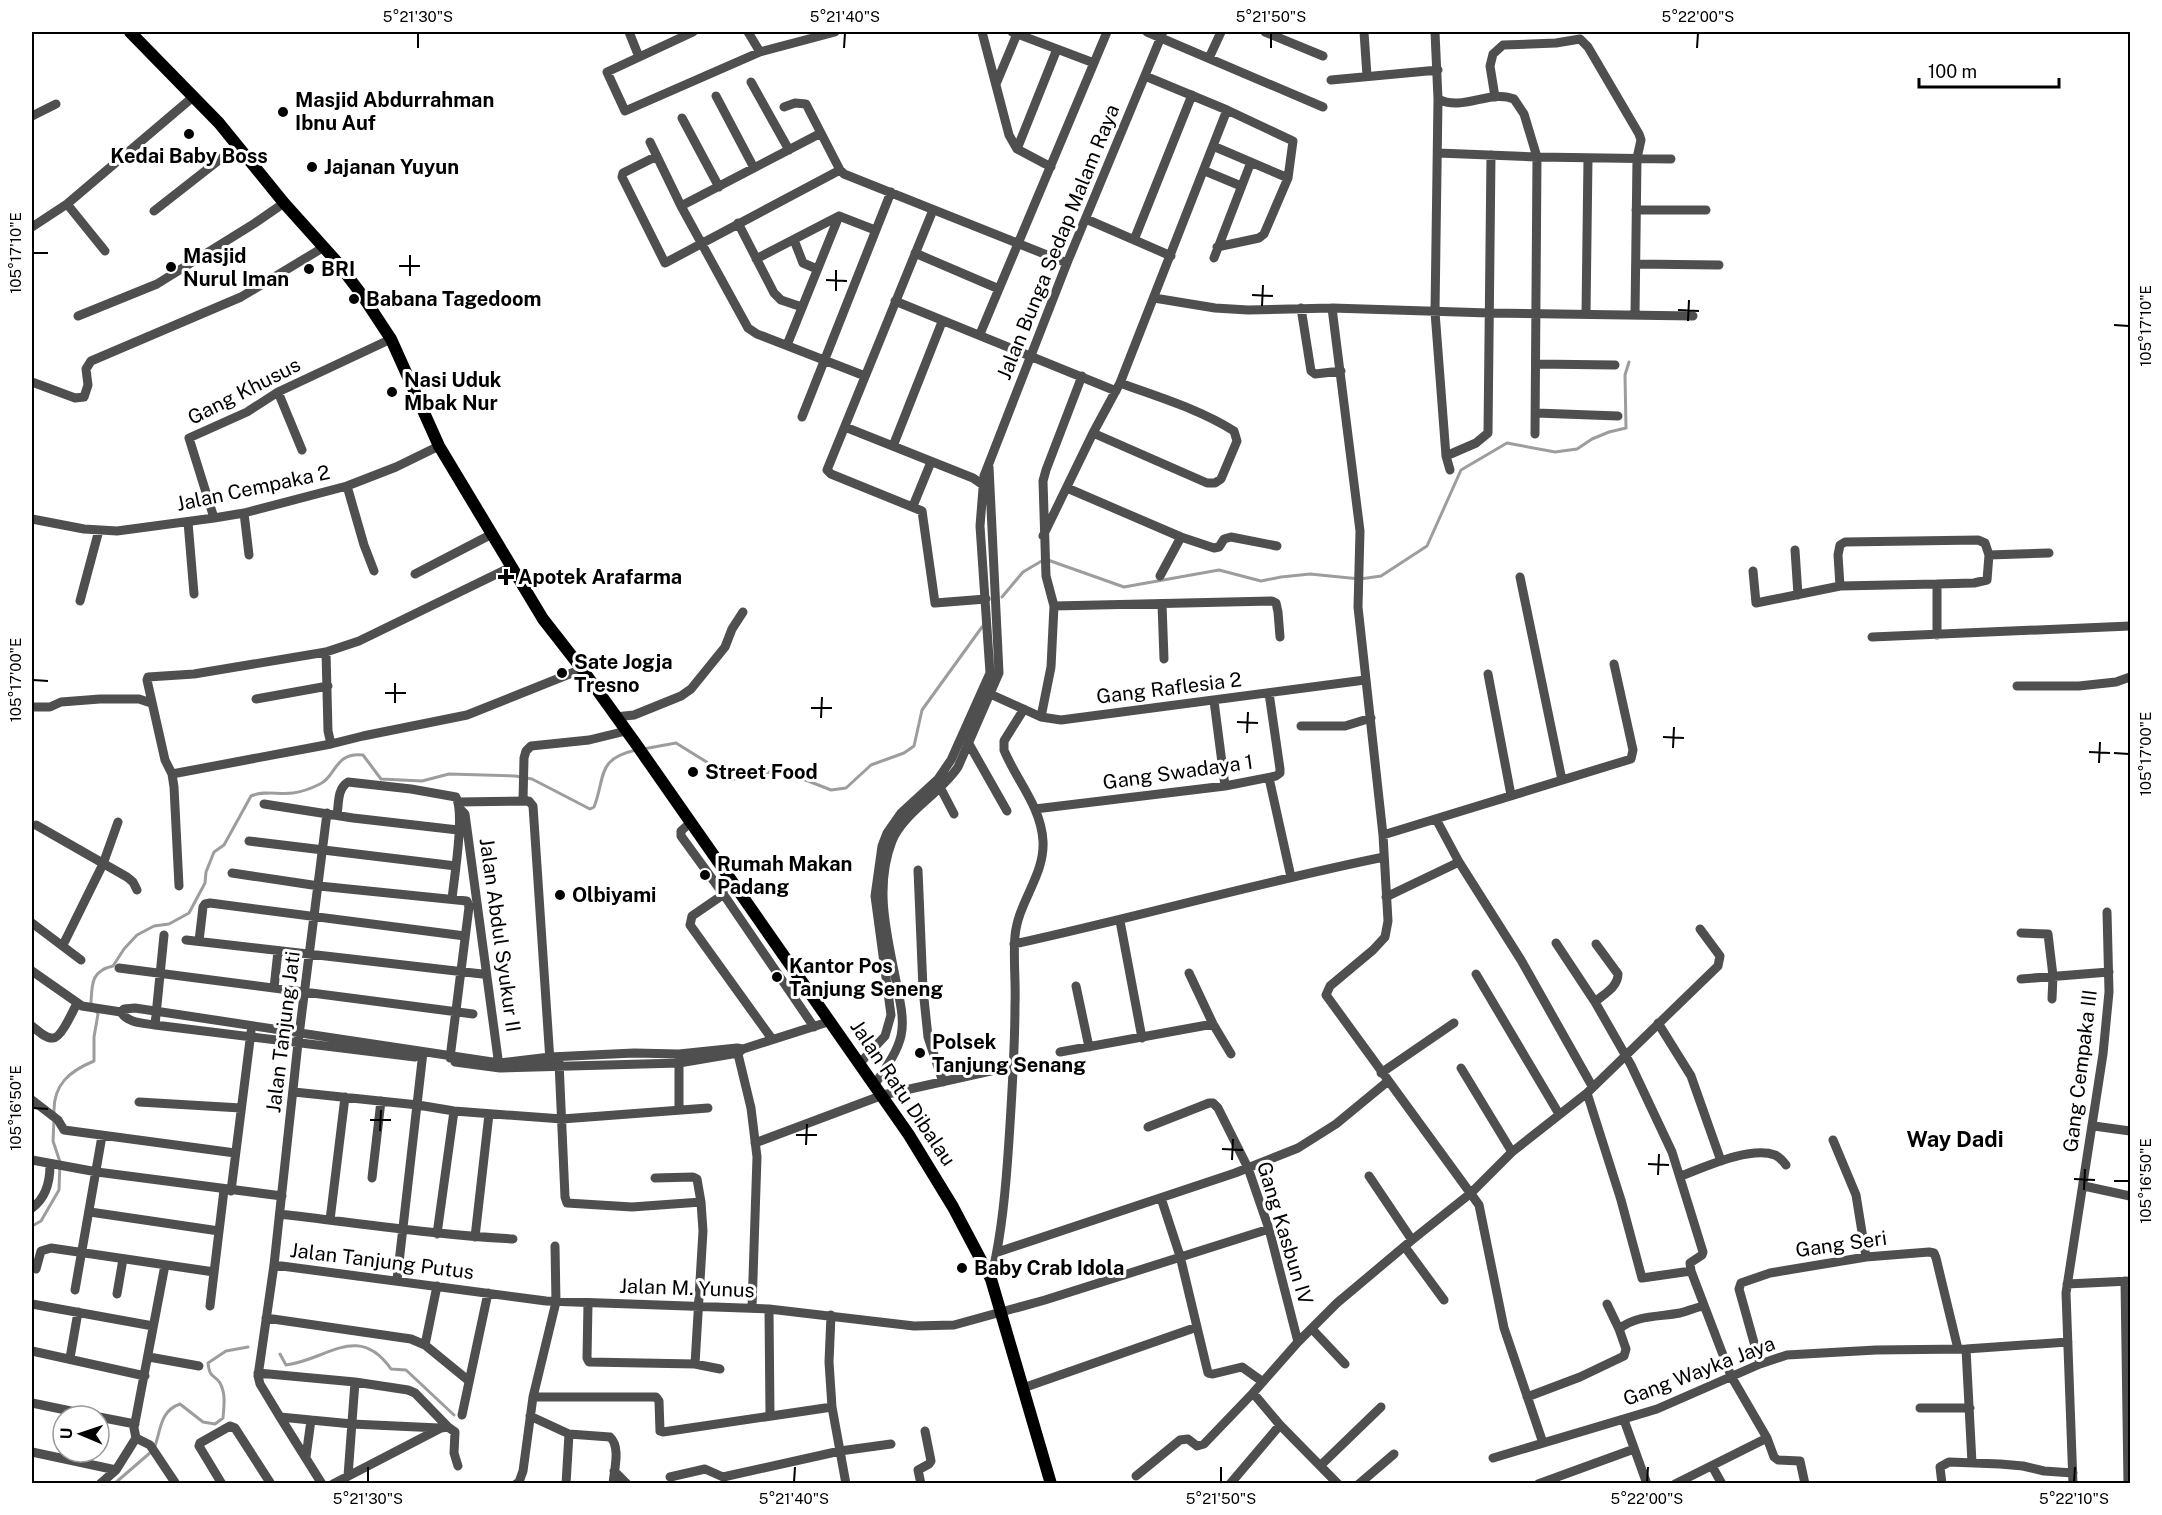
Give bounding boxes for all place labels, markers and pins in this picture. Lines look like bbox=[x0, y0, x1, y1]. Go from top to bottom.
place label: Masjid Abdurrahman Ibnu Auf bbox=[295, 88, 494, 135]
marker: Masjid Abdurrahman Ibnu Auf bbox=[276, 105, 290, 119]
marker: Kedai Baby Boss bbox=[182, 127, 196, 141]
place label: Kedai Baby Boss bbox=[110, 144, 268, 168]
place label: Jajanan Yuyun bbox=[324, 155, 459, 179]
marker: Jajanan Yuyun bbox=[305, 160, 319, 174]
place label: Masjid Nurul Iman bbox=[183, 244, 289, 291]
place label: BRI bbox=[321, 257, 355, 281]
marker: Masjid Nurul Iman bbox=[164, 260, 178, 274]
marker: BRI bbox=[302, 262, 316, 276]
place label: Babana Tagedoom bbox=[366, 287, 541, 311]
marker: Babana Tagedoom bbox=[347, 292, 361, 306]
place label: Nasi Uduk Mbak Nur bbox=[404, 368, 502, 415]
marker: Nasi Uduk Mbak Nur bbox=[385, 385, 399, 399]
place label: Apotek Arafarma bbox=[518, 565, 682, 589]
marker: Apotek Arafarma bbox=[499, 570, 513, 584]
place label: Sate Jogja Tresno bbox=[574, 650, 673, 697]
marker: Sate Jogja Tresno bbox=[555, 666, 569, 680]
place label: Street Food bbox=[705, 760, 818, 784]
marker: Street Food bbox=[686, 765, 700, 779]
place label: Rumah Makan Padang bbox=[717, 852, 852, 899]
marker: Rumah Makan Padang bbox=[698, 868, 712, 882]
place label: Olbiyami bbox=[572, 883, 656, 907]
marker: Olbiyami bbox=[553, 888, 567, 902]
place label: Kantor Pos Tanjung Seneng bbox=[789, 954, 943, 1001]
marker: Kantor Pos Tanjung Seneng bbox=[770, 970, 784, 984]
place label: Polsek Tanjung Senang bbox=[932, 1030, 1086, 1077]
marker: Polsek Tanjung Senang bbox=[913, 1046, 927, 1060]
place label: Baby Crab Idola bbox=[974, 1256, 1124, 1280]
marker: Baby Crab Idola bbox=[955, 1261, 969, 1275]

